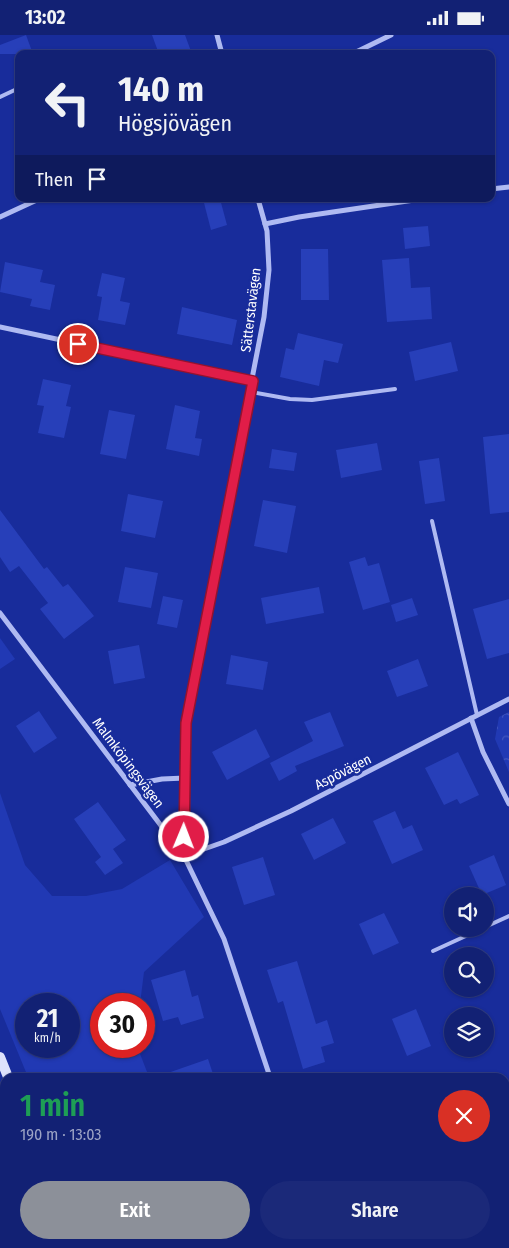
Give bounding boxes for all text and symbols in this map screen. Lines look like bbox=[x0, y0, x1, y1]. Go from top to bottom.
text: 13:02 bbox=[25, 6, 65, 29]
text: 140 m bbox=[118, 68, 204, 110]
icon: left bbox=[35, 70, 100, 135]
text: Högsjövägen bbox=[118, 110, 232, 137]
icon: arrive bbox=[83, 165, 111, 193]
text: Then bbox=[35, 168, 73, 191]
street label: Sätterstavägen bbox=[237, 267, 265, 353]
pin bbox=[57, 323, 99, 365]
icon: arrive bbox=[64, 330, 92, 358]
street label: Malmköpingsvägen bbox=[88, 714, 168, 812]
street label: Aspövägen bbox=[312, 750, 374, 794]
position arrow bbox=[157, 810, 209, 862]
map controls bbox=[444, 887, 494, 1057]
button: sound bbox=[444, 887, 494, 937]
button: search bbox=[444, 947, 494, 997]
speed limit sign: 30 bbox=[90, 993, 155, 1058]
text: 21 bbox=[37, 1004, 58, 1034]
button: layers bbox=[444, 1007, 494, 1057]
text: km/h bbox=[34, 1031, 61, 1045]
text: 1 min bbox=[20, 1088, 85, 1124]
button: close bbox=[438, 1090, 490, 1142]
text: 190 m · 13:03 bbox=[20, 1125, 102, 1144]
button: Exit bbox=[20, 1181, 250, 1239]
button: Share bbox=[260, 1181, 490, 1239]

